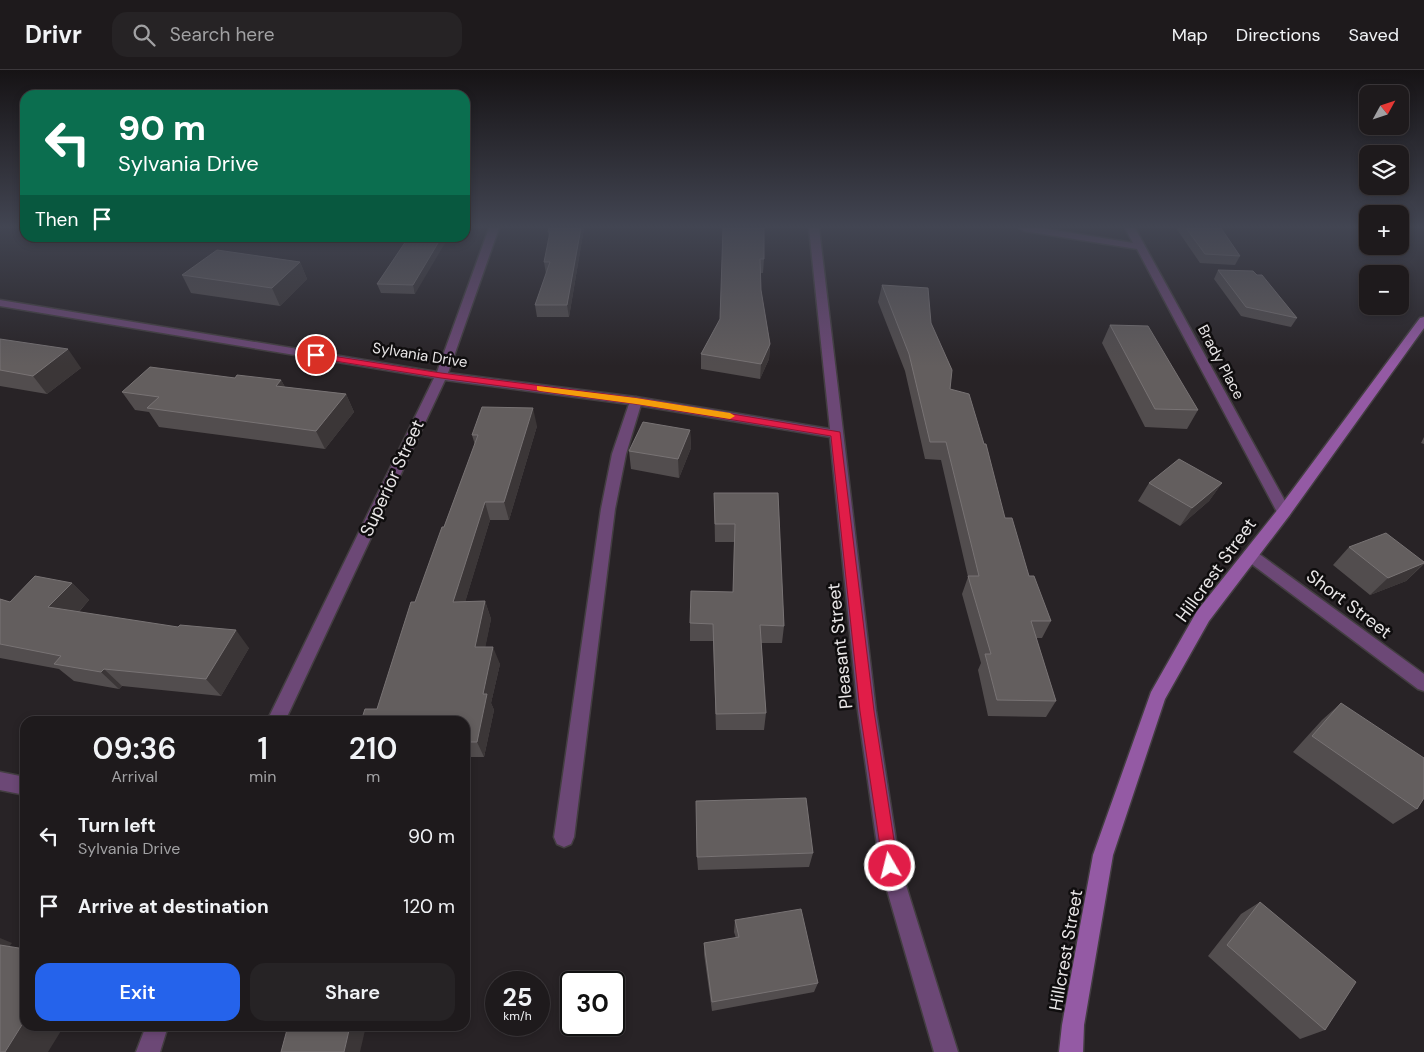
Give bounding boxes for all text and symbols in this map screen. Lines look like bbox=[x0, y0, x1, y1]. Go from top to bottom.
search box bbox=[112, 12, 462, 57]
text: Drivr bbox=[25, 19, 82, 50]
icon: search bbox=[130, 21, 158, 49]
text: Search here bbox=[170, 22, 275, 47]
text: Map bbox=[1172, 23, 1208, 47]
text: Directions bbox=[1236, 23, 1321, 47]
text: Saved bbox=[1349, 23, 1399, 47]
north arrow bbox=[1359, 85, 1409, 135]
map controls bbox=[1359, 85, 1409, 315]
text: 90 m bbox=[118, 105, 206, 151]
icon: left bbox=[35, 110, 100, 175]
button: layers bbox=[1359, 145, 1409, 195]
text: Sylvania Drive bbox=[118, 149, 259, 178]
icon: arrive bbox=[88, 205, 116, 233]
button: + bbox=[1359, 205, 1409, 255]
text: Then bbox=[35, 207, 78, 232]
button: − bbox=[1359, 265, 1409, 315]
street label: Brady Place bbox=[1193, 321, 1249, 403]
pin bbox=[295, 334, 337, 376]
street label: Sylvania Drive bbox=[371, 338, 469, 372]
icon: arrive bbox=[302, 341, 330, 369]
street label: Superior Street bbox=[354, 416, 430, 540]
street label: Hillcrest Street bbox=[1170, 513, 1262, 627]
street label: Short Street bbox=[1301, 564, 1397, 644]
street label: Pleasant Street bbox=[821, 582, 859, 710]
text: 09:36 bbox=[92, 729, 177, 768]
text: 1 bbox=[257, 729, 268, 768]
text: 210 bbox=[349, 729, 398, 768]
text: Arrival bbox=[111, 766, 158, 787]
text: min bbox=[249, 766, 276, 787]
text: m bbox=[366, 766, 380, 787]
text: Turn left bbox=[78, 813, 156, 838]
icon: left bbox=[35, 822, 63, 850]
text: 90 m bbox=[408, 824, 455, 849]
text: Sylvania Drive bbox=[78, 838, 180, 859]
position arrow bbox=[863, 839, 915, 891]
street label: Hillcrest Street bbox=[1044, 887, 1088, 1013]
icon: arrive bbox=[35, 892, 63, 920]
text: Arrive at destination bbox=[78, 894, 269, 919]
text: 120 m bbox=[403, 894, 455, 919]
button: Exit bbox=[35, 963, 240, 1021]
button: Share bbox=[250, 963, 455, 1021]
speed limit sign: 30 bbox=[560, 971, 625, 1036]
text: 25 bbox=[503, 981, 532, 1014]
text: km/h bbox=[503, 1008, 532, 1024]

